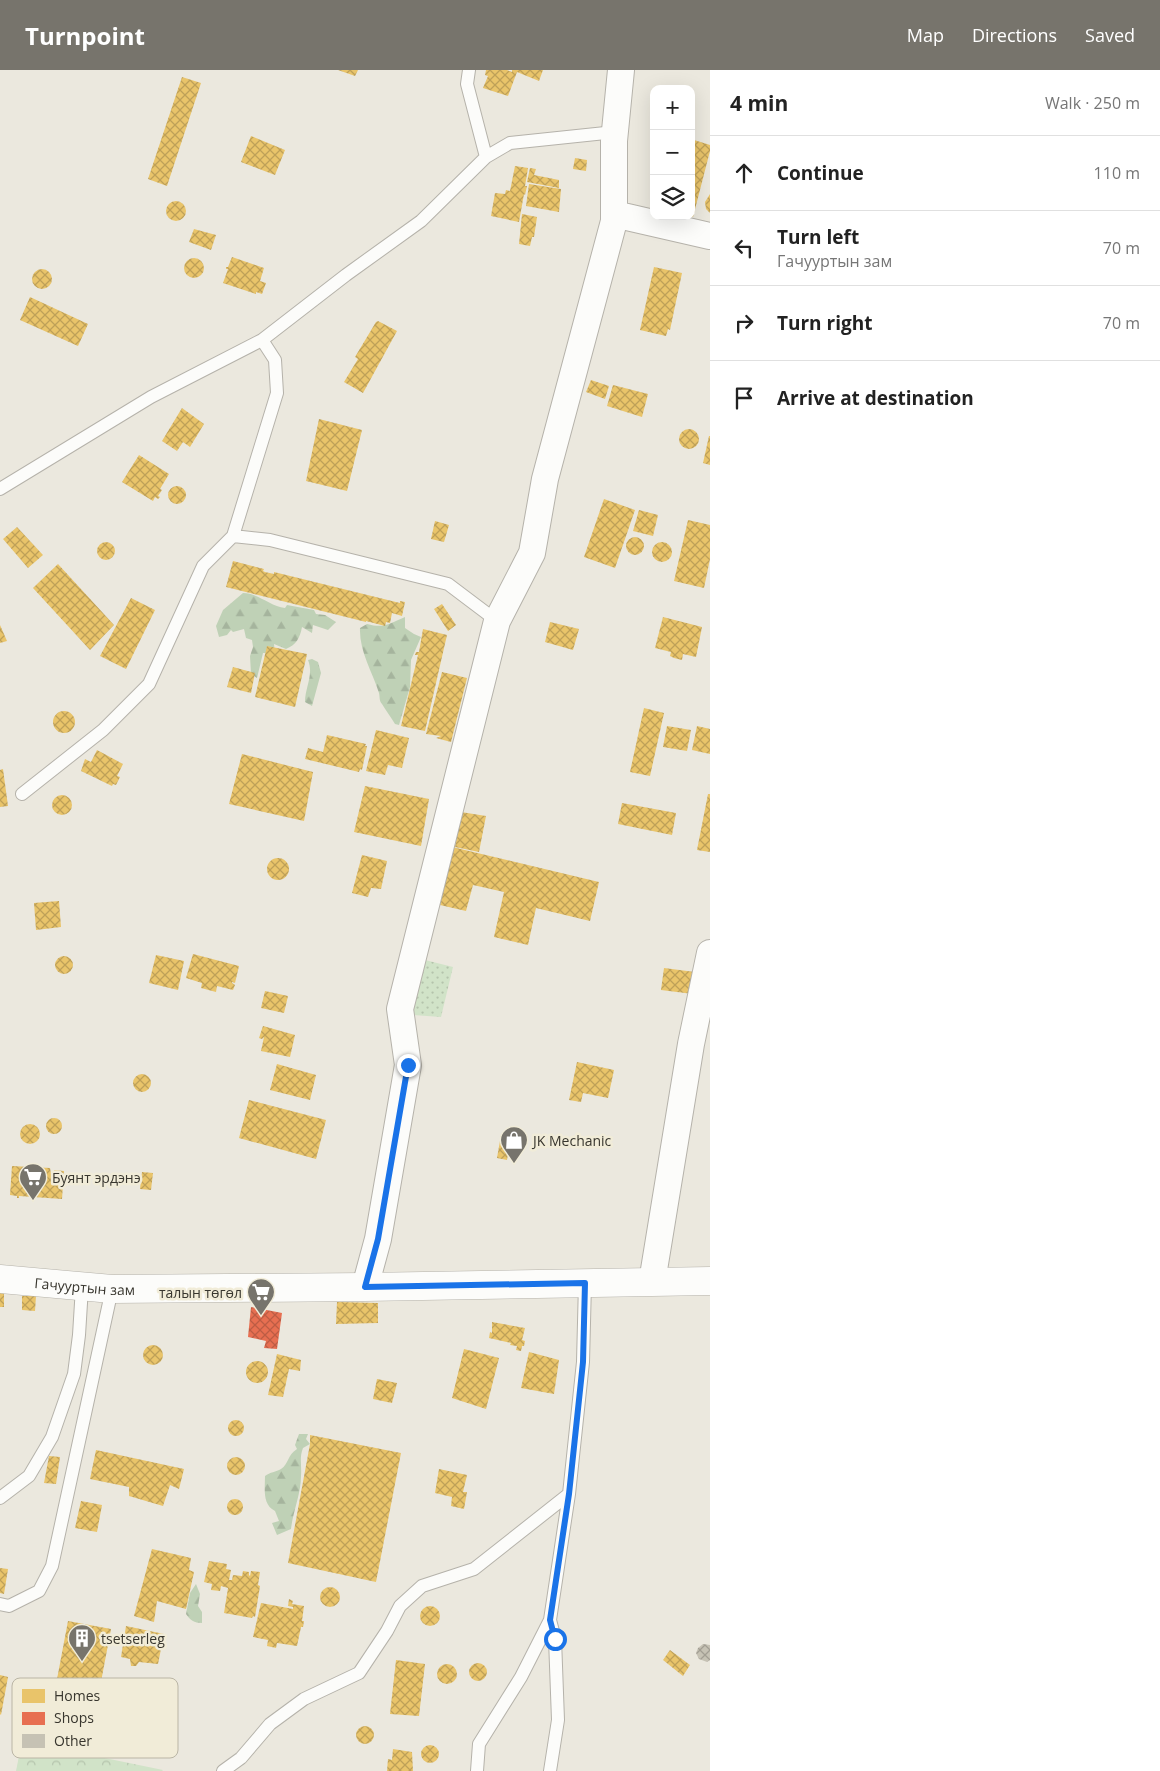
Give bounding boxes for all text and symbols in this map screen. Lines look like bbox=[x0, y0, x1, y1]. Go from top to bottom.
text: Turnpoint bbox=[25, 19, 145, 52]
text: Map bbox=[907, 23, 944, 47]
text: Directions bbox=[972, 23, 1057, 47]
text: Saved bbox=[1085, 23, 1135, 47]
map controls bbox=[650, 85, 695, 220]
button: + bbox=[650, 85, 695, 130]
text: 4 min bbox=[730, 89, 788, 117]
text: Walk · 250 m bbox=[1045, 92, 1140, 114]
button: − bbox=[650, 130, 695, 175]
icon: ahead bbox=[730, 159, 758, 187]
text: Continue bbox=[777, 160, 864, 186]
text: 110 m bbox=[1094, 162, 1140, 184]
button: layers bbox=[650, 175, 695, 220]
text: Turn left bbox=[777, 224, 859, 250]
icon: left bbox=[730, 234, 758, 262]
text: 70 m bbox=[1103, 237, 1140, 259]
text: Гачууртын зам bbox=[777, 250, 892, 272]
icon: right bbox=[730, 309, 758, 337]
text: Turn right bbox=[777, 310, 872, 336]
text: 70 m bbox=[1103, 312, 1140, 334]
icon: arrive bbox=[730, 384, 758, 412]
text: Arrive at destination bbox=[777, 385, 974, 411]
route end bbox=[397, 1054, 420, 1077]
shop icon: JK Mechanic bbox=[499, 1125, 529, 1164]
place label: JK Mechanic bbox=[531, 1131, 612, 1150]
supermarket icon: Буянт эрдэнэ bbox=[18, 1162, 48, 1201]
place label: Буянт эрдэнэ bbox=[52, 1168, 141, 1187]
street label: Гачууртын зам bbox=[34, 1273, 135, 1299]
supermarket icon: талын төгөл bbox=[246, 1277, 276, 1316]
place label: талын төгөл bbox=[159, 1283, 242, 1302]
building icon: tsetserleg bbox=[67, 1623, 97, 1662]
route start bbox=[544, 1628, 567, 1651]
place label: tsetserleg bbox=[101, 1629, 165, 1648]
legend bbox=[12, 1678, 178, 1758]
text: Homes bbox=[54, 1686, 101, 1705]
text: Shops bbox=[54, 1708, 94, 1727]
text: Other bbox=[54, 1731, 92, 1750]

